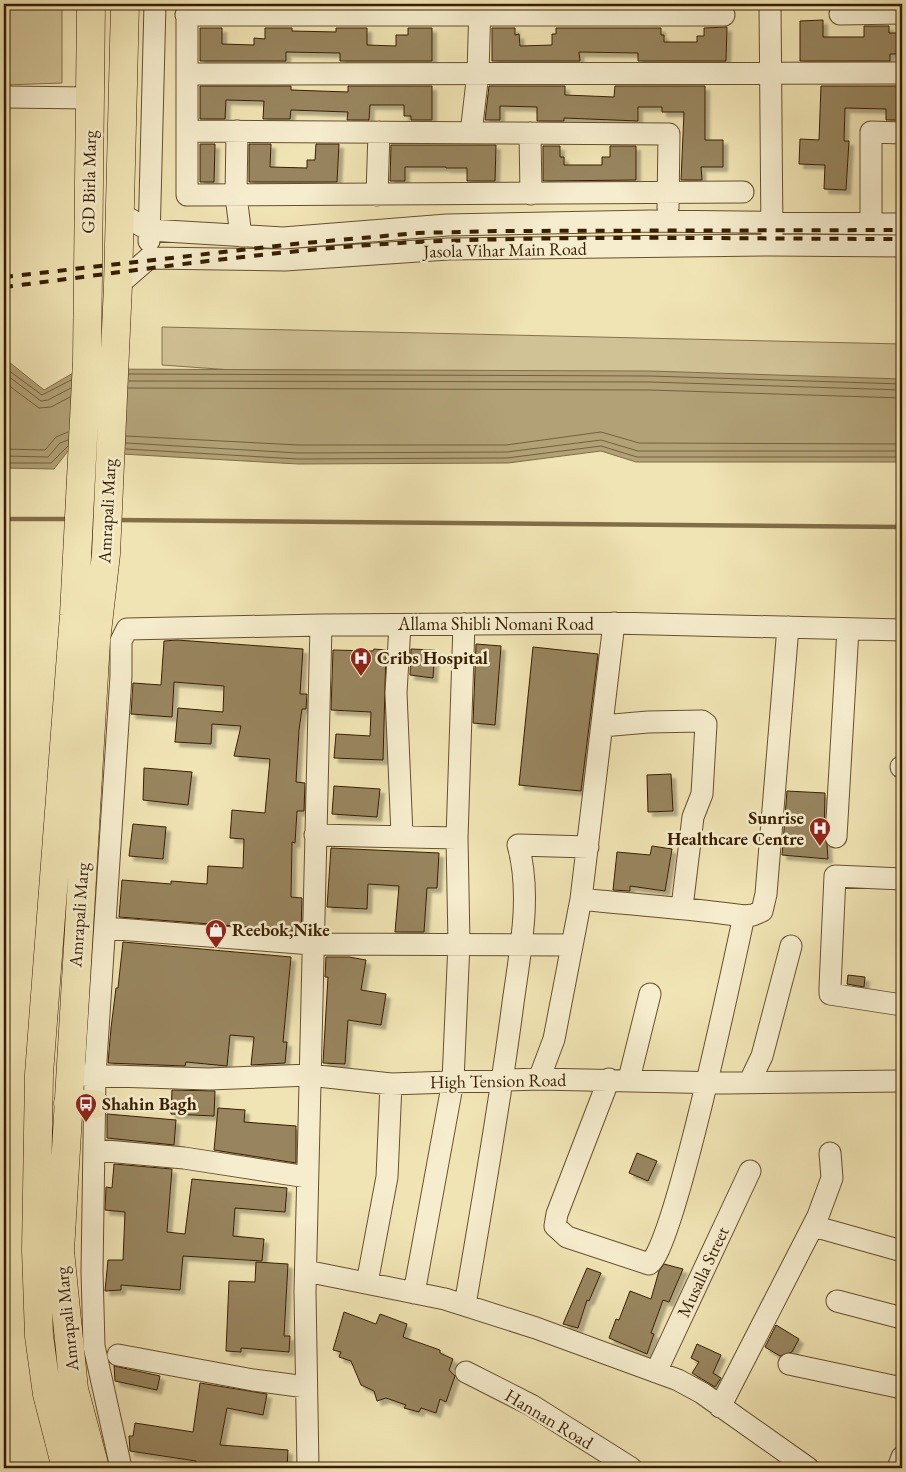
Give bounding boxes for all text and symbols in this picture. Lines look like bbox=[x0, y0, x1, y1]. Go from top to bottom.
street label: GD Birla Marg bbox=[76, 130, 101, 234]
street label: Jasola Vihar Main Road bbox=[421, 237, 588, 262]
street label: Amrapali Marg bbox=[92, 458, 121, 565]
street label: Allama Shibli Nomani Road bbox=[397, 612, 595, 635]
hospital icon: Cribs Hospital bbox=[349, 646, 373, 677]
place label: Cribs Hospital bbox=[377, 646, 488, 669]
place label: Sunrise Healthcare Centre bbox=[667, 806, 804, 850]
hospital icon: Sunrise Healthcare Centre bbox=[808, 816, 832, 847]
street label: Amrapali Marg bbox=[63, 862, 94, 969]
shop icon: Reebok,Nike bbox=[204, 918, 228, 949]
place label: Reebok,Nike bbox=[232, 918, 330, 941]
street label: High Tension Road bbox=[430, 1068, 567, 1093]
bus stop icon: Shahin Bagh bbox=[74, 1092, 98, 1123]
place label: Shahin Bagh bbox=[102, 1092, 197, 1115]
street label: Musalla Street bbox=[671, 1222, 734, 1321]
street label: Amrapali Marg bbox=[50, 1265, 84, 1373]
street label: Hannan Road bbox=[501, 1383, 598, 1454]

